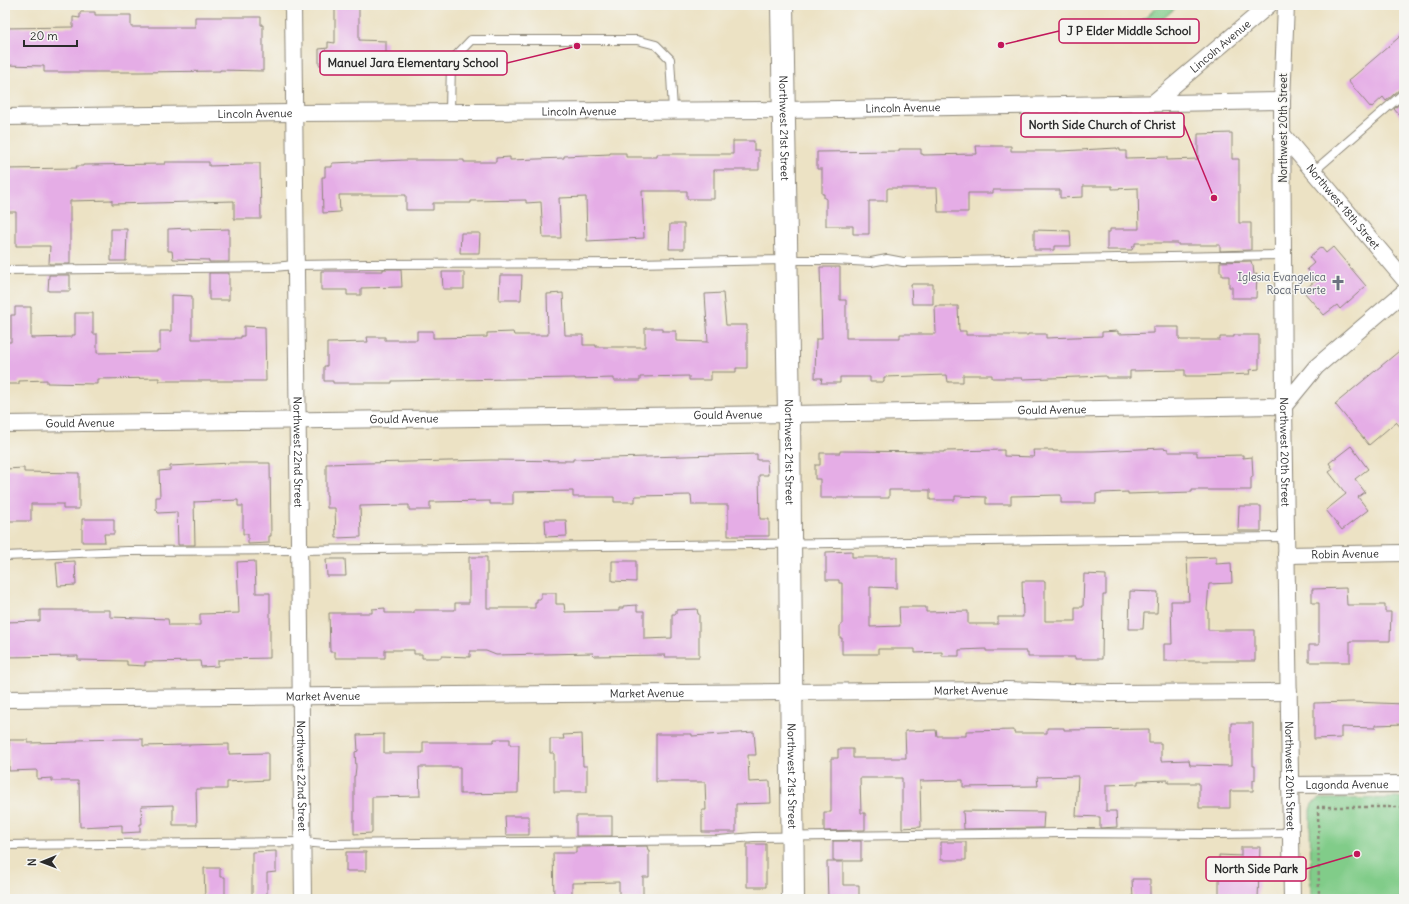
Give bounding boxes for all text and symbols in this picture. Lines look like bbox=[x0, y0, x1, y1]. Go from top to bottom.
street label: Lincoln Avenue bbox=[1187, 17, 1253, 76]
callout: J P Elder Middle School bbox=[1059, 19, 1199, 43]
scale bar bbox=[24, 22, 77, 48]
text: J P Elder Middle School bbox=[1067, 23, 1192, 38]
text: 20 m bbox=[30, 28, 58, 43]
callout: Manuel Jara Elementary School bbox=[320, 51, 507, 75]
text: Manuel Jara Elementary School bbox=[327, 55, 499, 71]
street label: Northwest 20th Street bbox=[1276, 73, 1290, 183]
street label: Northwest 21st Street bbox=[776, 75, 792, 181]
street label: Lincoln Avenue bbox=[865, 100, 941, 116]
street label: Lincoln Avenue bbox=[541, 104, 617, 118]
street label: Lincoln Avenue bbox=[217, 106, 293, 121]
callout: North Side Church of Christ bbox=[1021, 113, 1184, 137]
text: North Side Church of Christ bbox=[1028, 117, 1177, 132]
street label: Northwest 18th Street bbox=[1303, 161, 1383, 252]
place label: Iglesia Evangelica Roca Fuerte bbox=[1237, 270, 1326, 297]
church icon: Iglesia Evangelica Roca Fuerte bbox=[1329, 274, 1347, 292]
street label: Northwest 22nd Street bbox=[290, 396, 306, 508]
street label: Northwest 20th Street bbox=[1277, 397, 1293, 507]
street label: Northwest 21st Street bbox=[782, 399, 797, 505]
street label: Gould Avenue bbox=[1017, 402, 1087, 417]
street label: Gould Avenue bbox=[693, 407, 763, 422]
street label: Gould Avenue bbox=[369, 411, 439, 426]
street label: Gould Avenue bbox=[45, 416, 115, 430]
street label: Robin Avenue bbox=[1311, 546, 1379, 562]
street label: Market Avenue bbox=[934, 683, 1008, 698]
street label: Market Avenue bbox=[610, 686, 684, 701]
street label: Market Avenue bbox=[286, 689, 360, 703]
street label: Northwest 22nd Street bbox=[294, 720, 309, 832]
street label: Northwest 20th Street bbox=[1282, 721, 1298, 831]
street label: Northwest 21st Street bbox=[785, 723, 799, 829]
street label: Lagonda Avenue bbox=[1305, 777, 1389, 792]
north arrow bbox=[22, 842, 62, 882]
callout: North Side Park bbox=[1206, 857, 1306, 881]
text: N bbox=[25, 858, 39, 866]
text: North Side Park bbox=[1214, 861, 1298, 876]

